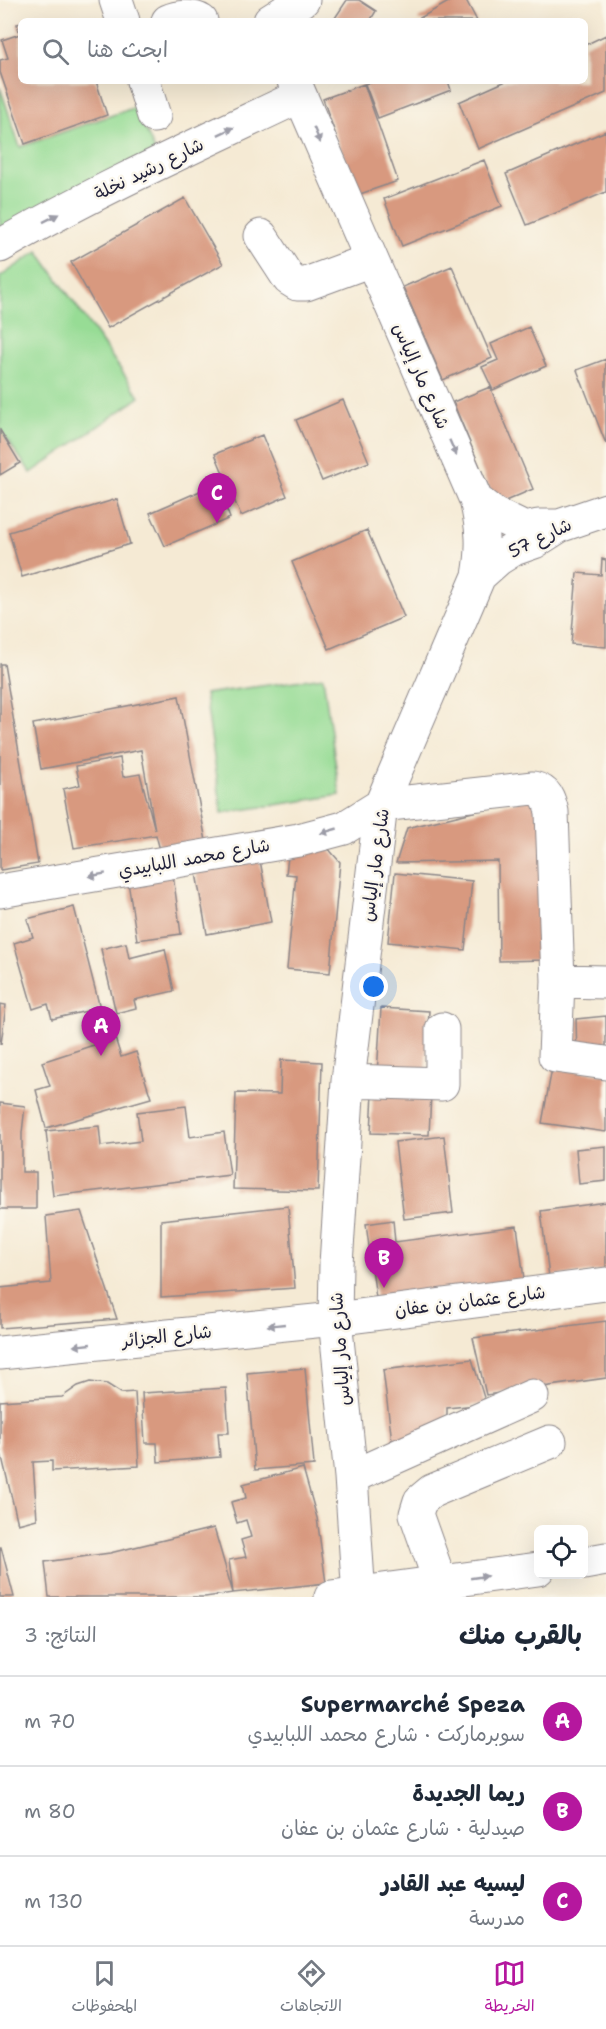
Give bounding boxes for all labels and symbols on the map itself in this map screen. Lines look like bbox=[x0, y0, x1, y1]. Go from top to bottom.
one-way arrow bbox=[217, 126, 235, 136]
one-way arrow bbox=[312, 126, 322, 144]
street label: شارع رشيد نخلة bbox=[90, 132, 208, 206]
one-way arrow bbox=[43, 213, 60, 222]
street label: شارع مار إلياس bbox=[387, 319, 455, 433]
one-way arrow bbox=[448, 440, 458, 458]
pin: C bbox=[198, 474, 236, 523]
street label: شارع 57 bbox=[504, 512, 576, 564]
street label: شارع مار إلياس bbox=[355, 807, 395, 923]
one-way arrow bbox=[320, 827, 339, 837]
street label: شارع محمد اللبابيدي bbox=[116, 833, 272, 884]
one-way arrow bbox=[87, 871, 106, 880]
your location bbox=[359, 972, 388, 1001]
pin: A bbox=[82, 1006, 120, 1056]
pin: B bbox=[364, 1238, 404, 1288]
street label: شارع عثمان بن عفان bbox=[393, 1280, 547, 1322]
street label: شارع مار إلياس bbox=[324, 1291, 356, 1407]
street label: شارع الجزائر bbox=[119, 1319, 213, 1353]
one-way arrow bbox=[267, 1320, 286, 1330]
one-way arrow bbox=[73, 1340, 92, 1350]
one-way arrow bbox=[470, 1572, 489, 1581]

